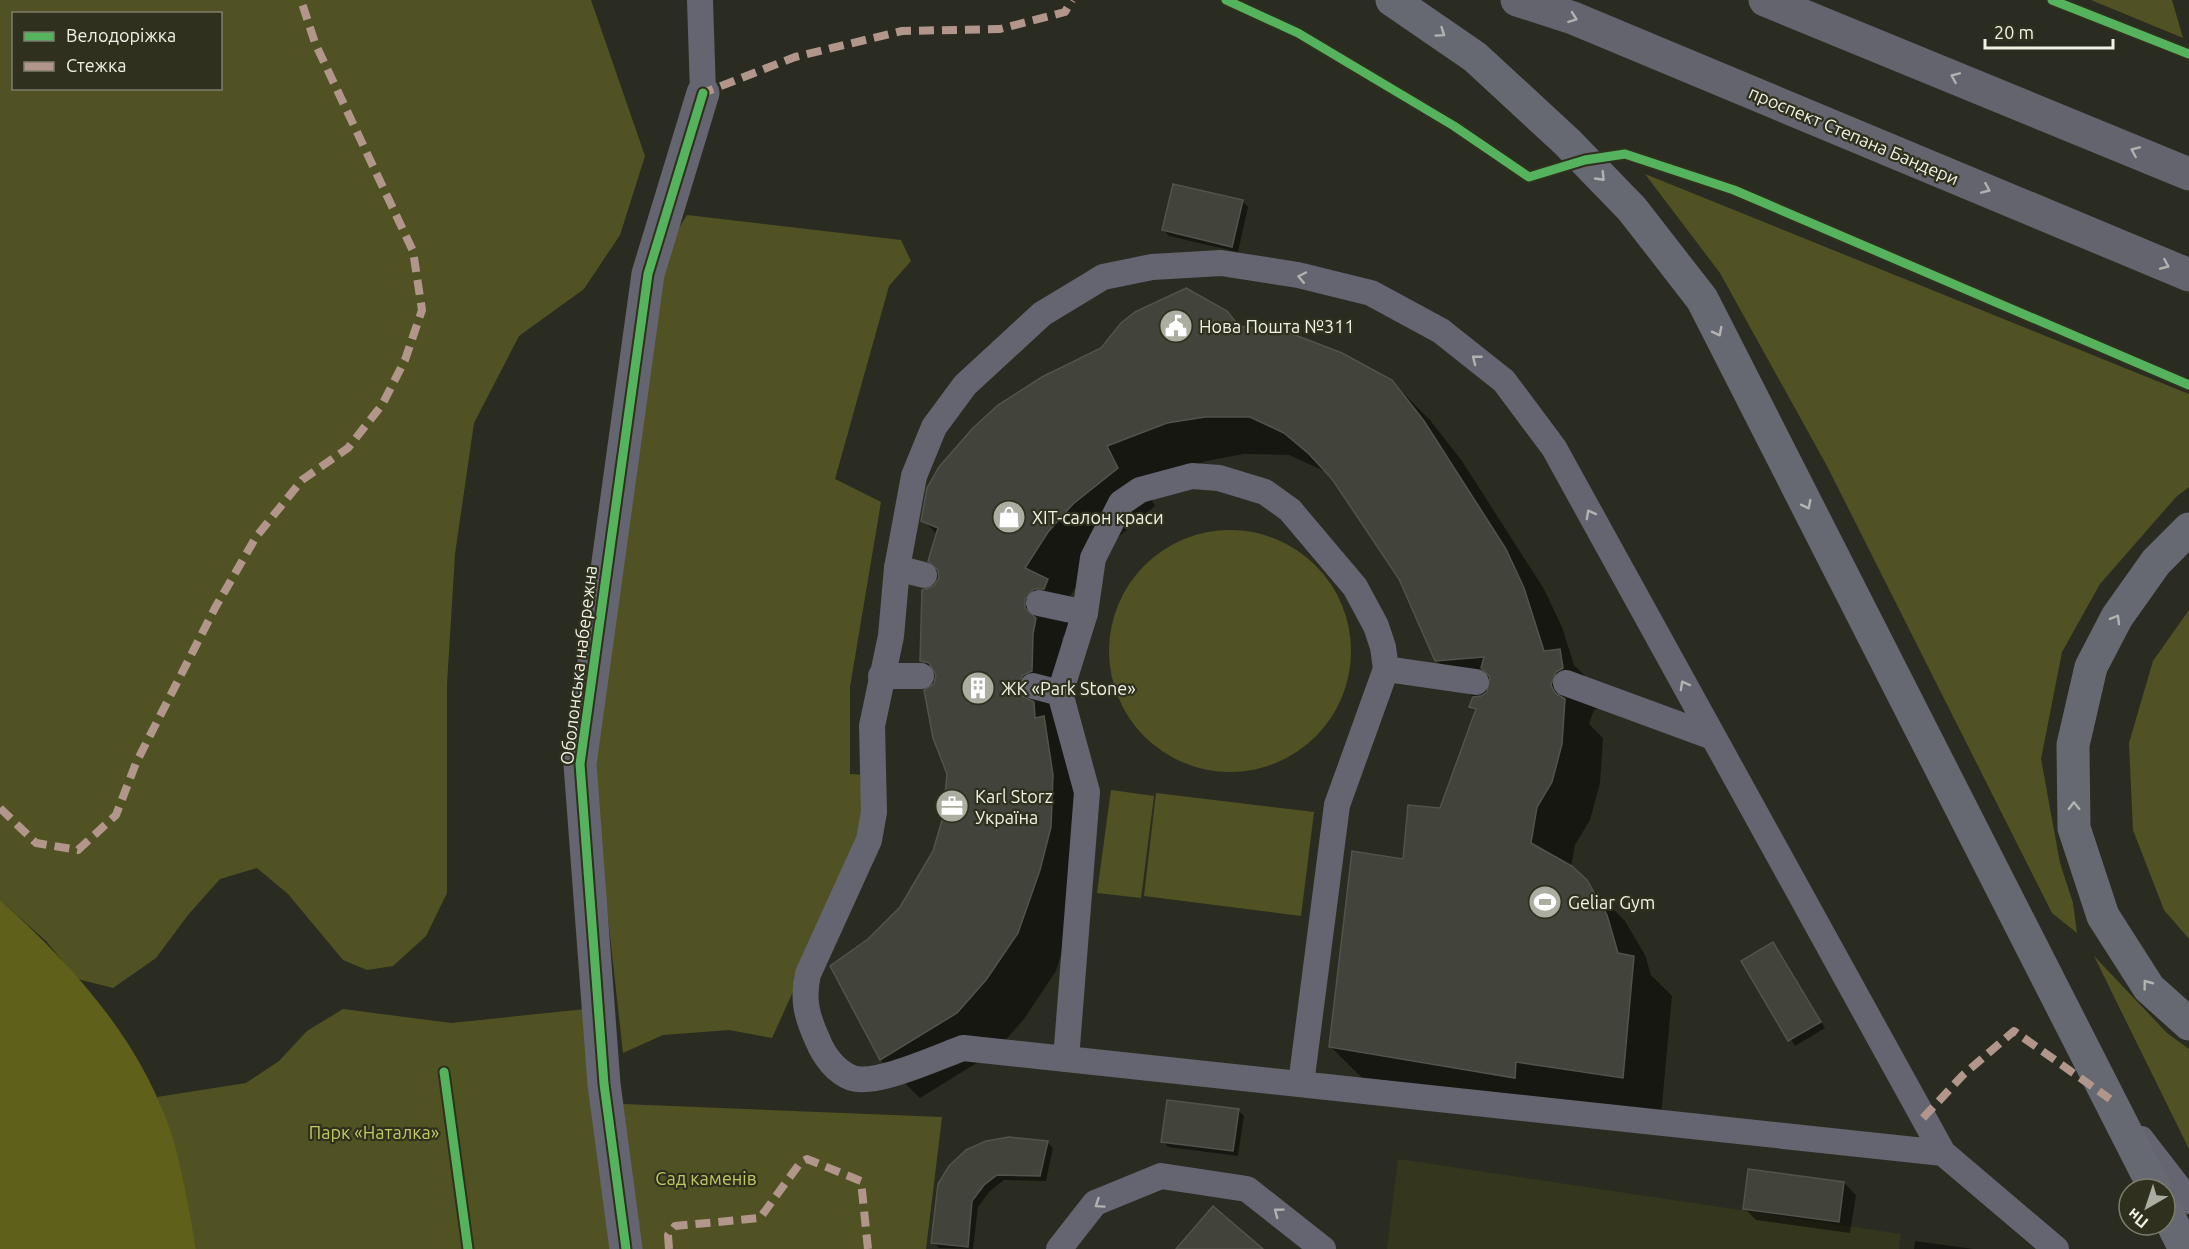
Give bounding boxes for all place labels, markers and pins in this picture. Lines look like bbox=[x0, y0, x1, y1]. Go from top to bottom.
public building icon: Нова Пошта №311 bbox=[1158, 308, 1194, 344]
place label: Нова Пошта №311 bbox=[1199, 316, 1355, 336]
shop icon: ХІТ-салон краси bbox=[991, 499, 1027, 535]
place label: ХІТ-салон краси bbox=[1032, 507, 1164, 527]
building icon: ЖК «Park Stone» bbox=[960, 670, 996, 706]
place label: ЖК «Park Stone» bbox=[1001, 678, 1136, 698]
place label: Karl Storz Україна bbox=[975, 786, 1053, 827]
office icon: Karl Storz Україна bbox=[934, 788, 970, 824]
sports icon: Geliar Gym bbox=[1527, 884, 1563, 920]
place label: Geliar Gym bbox=[1568, 892, 1655, 912]

